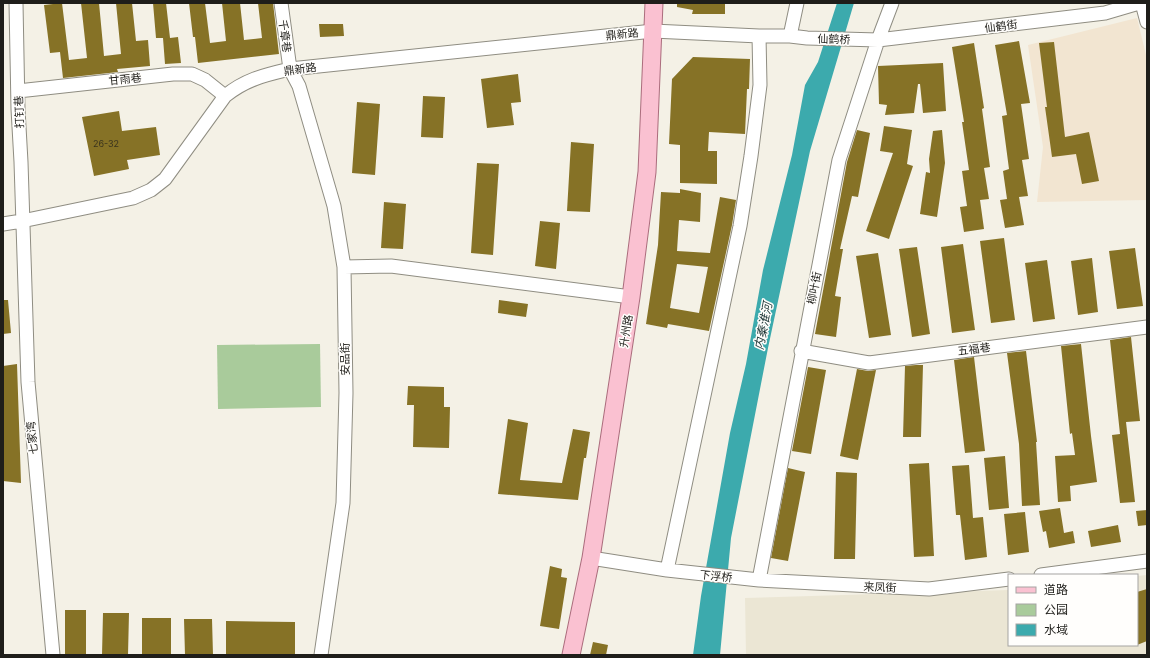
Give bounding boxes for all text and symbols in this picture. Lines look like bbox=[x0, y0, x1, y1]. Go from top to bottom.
street label: 仙鹤街 bbox=[984, 17, 1018, 35]
street label: 千章巷 bbox=[276, 19, 294, 53]
street label: 鼎新路 bbox=[605, 25, 639, 43]
street label: 仙鹤桥 bbox=[817, 31, 851, 47]
street label: 鼎新路 bbox=[283, 60, 317, 78]
street label: 甘雨巷 bbox=[108, 70, 142, 88]
street label: 打钉巷 bbox=[11, 95, 27, 129]
house number: 26-32 bbox=[93, 138, 119, 149]
street label: 柳叶街 bbox=[804, 270, 824, 306]
water label: 内秦淮河 bbox=[751, 299, 775, 351]
street label: 升州路 bbox=[617, 314, 635, 348]
street label: 五福巷 bbox=[957, 340, 991, 358]
street label: 安品街 bbox=[338, 342, 352, 376]
street label: 七家湾 bbox=[23, 421, 41, 455]
street label: 下浮桥 bbox=[699, 567, 733, 585]
legend bbox=[1008, 574, 1138, 646]
street label: 来凤街 bbox=[863, 579, 897, 595]
text: 道路 bbox=[1044, 582, 1068, 597]
text: 公园 bbox=[1044, 602, 1068, 617]
text: 水域 bbox=[1044, 622, 1068, 637]

